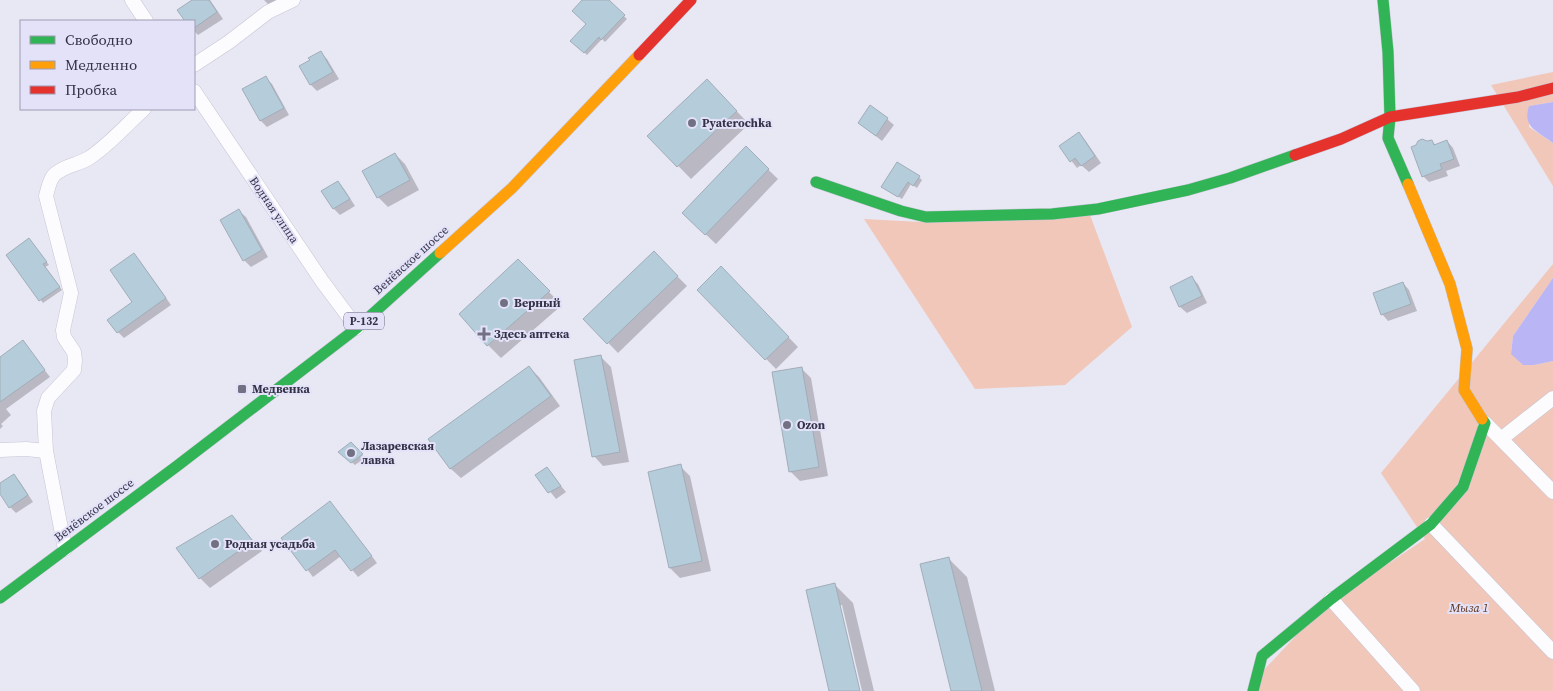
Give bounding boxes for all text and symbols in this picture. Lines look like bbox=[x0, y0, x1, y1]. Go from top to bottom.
legend bbox=[20, 20, 195, 110]
text: Свободно bbox=[65, 29, 133, 50]
text: Медленно bbox=[65, 54, 137, 75]
text: Пробка bbox=[65, 79, 117, 100]
place label: Pyaterochka bbox=[702, 115, 772, 131]
marker: Pyaterochka bbox=[686, 117, 698, 129]
street label: Водная улица bbox=[246, 173, 303, 247]
street label: Венёвское шоссе bbox=[370, 222, 452, 298]
place label: Верный bbox=[514, 295, 561, 311]
marker: Верный bbox=[498, 297, 510, 309]
road number: Р-132 bbox=[344, 312, 384, 330]
place label: Здесь аптека bbox=[494, 326, 570, 342]
marker: Здесь аптека bbox=[478, 328, 490, 340]
place label: Медвенка bbox=[252, 381, 310, 397]
marker: Медвенка bbox=[236, 383, 248, 395]
place label: Ozon bbox=[797, 417, 826, 433]
marker: Ozon bbox=[781, 419, 793, 431]
place label: Лазаревская лавка bbox=[361, 438, 434, 468]
marker: Лазаревская лавка bbox=[345, 447, 357, 459]
street label: Венёвское шоссе bbox=[51, 475, 137, 545]
place label: Родная усадьба bbox=[225, 536, 316, 552]
marker: Родная усадьба bbox=[209, 538, 221, 550]
park label: Мыза 1 bbox=[1448, 600, 1489, 616]

